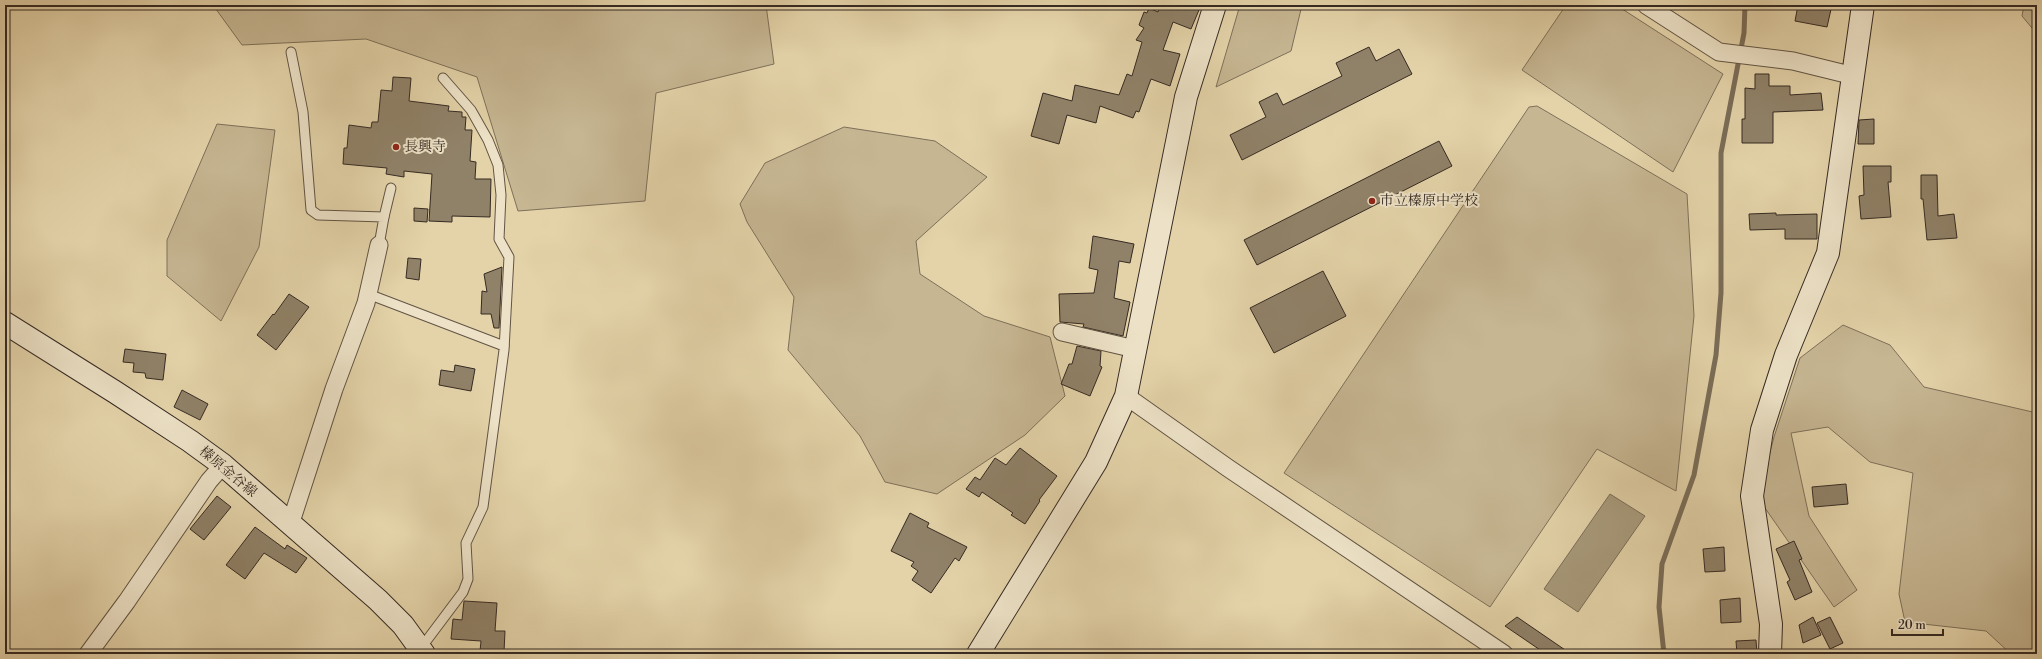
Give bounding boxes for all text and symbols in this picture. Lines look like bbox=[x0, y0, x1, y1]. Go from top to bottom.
place label: 長興寺 bbox=[404, 138, 446, 156]
marker: 長興寺 bbox=[391, 142, 401, 152]
place label: 市立榛原中学校 bbox=[1380, 192, 1478, 210]
marker: 市立榛原中学校 bbox=[1367, 196, 1377, 206]
street label: 榛原金谷線 bbox=[195, 443, 261, 501]
scale bar bbox=[1892, 611, 1943, 637]
text: 20 m bbox=[1898, 618, 1926, 633]

